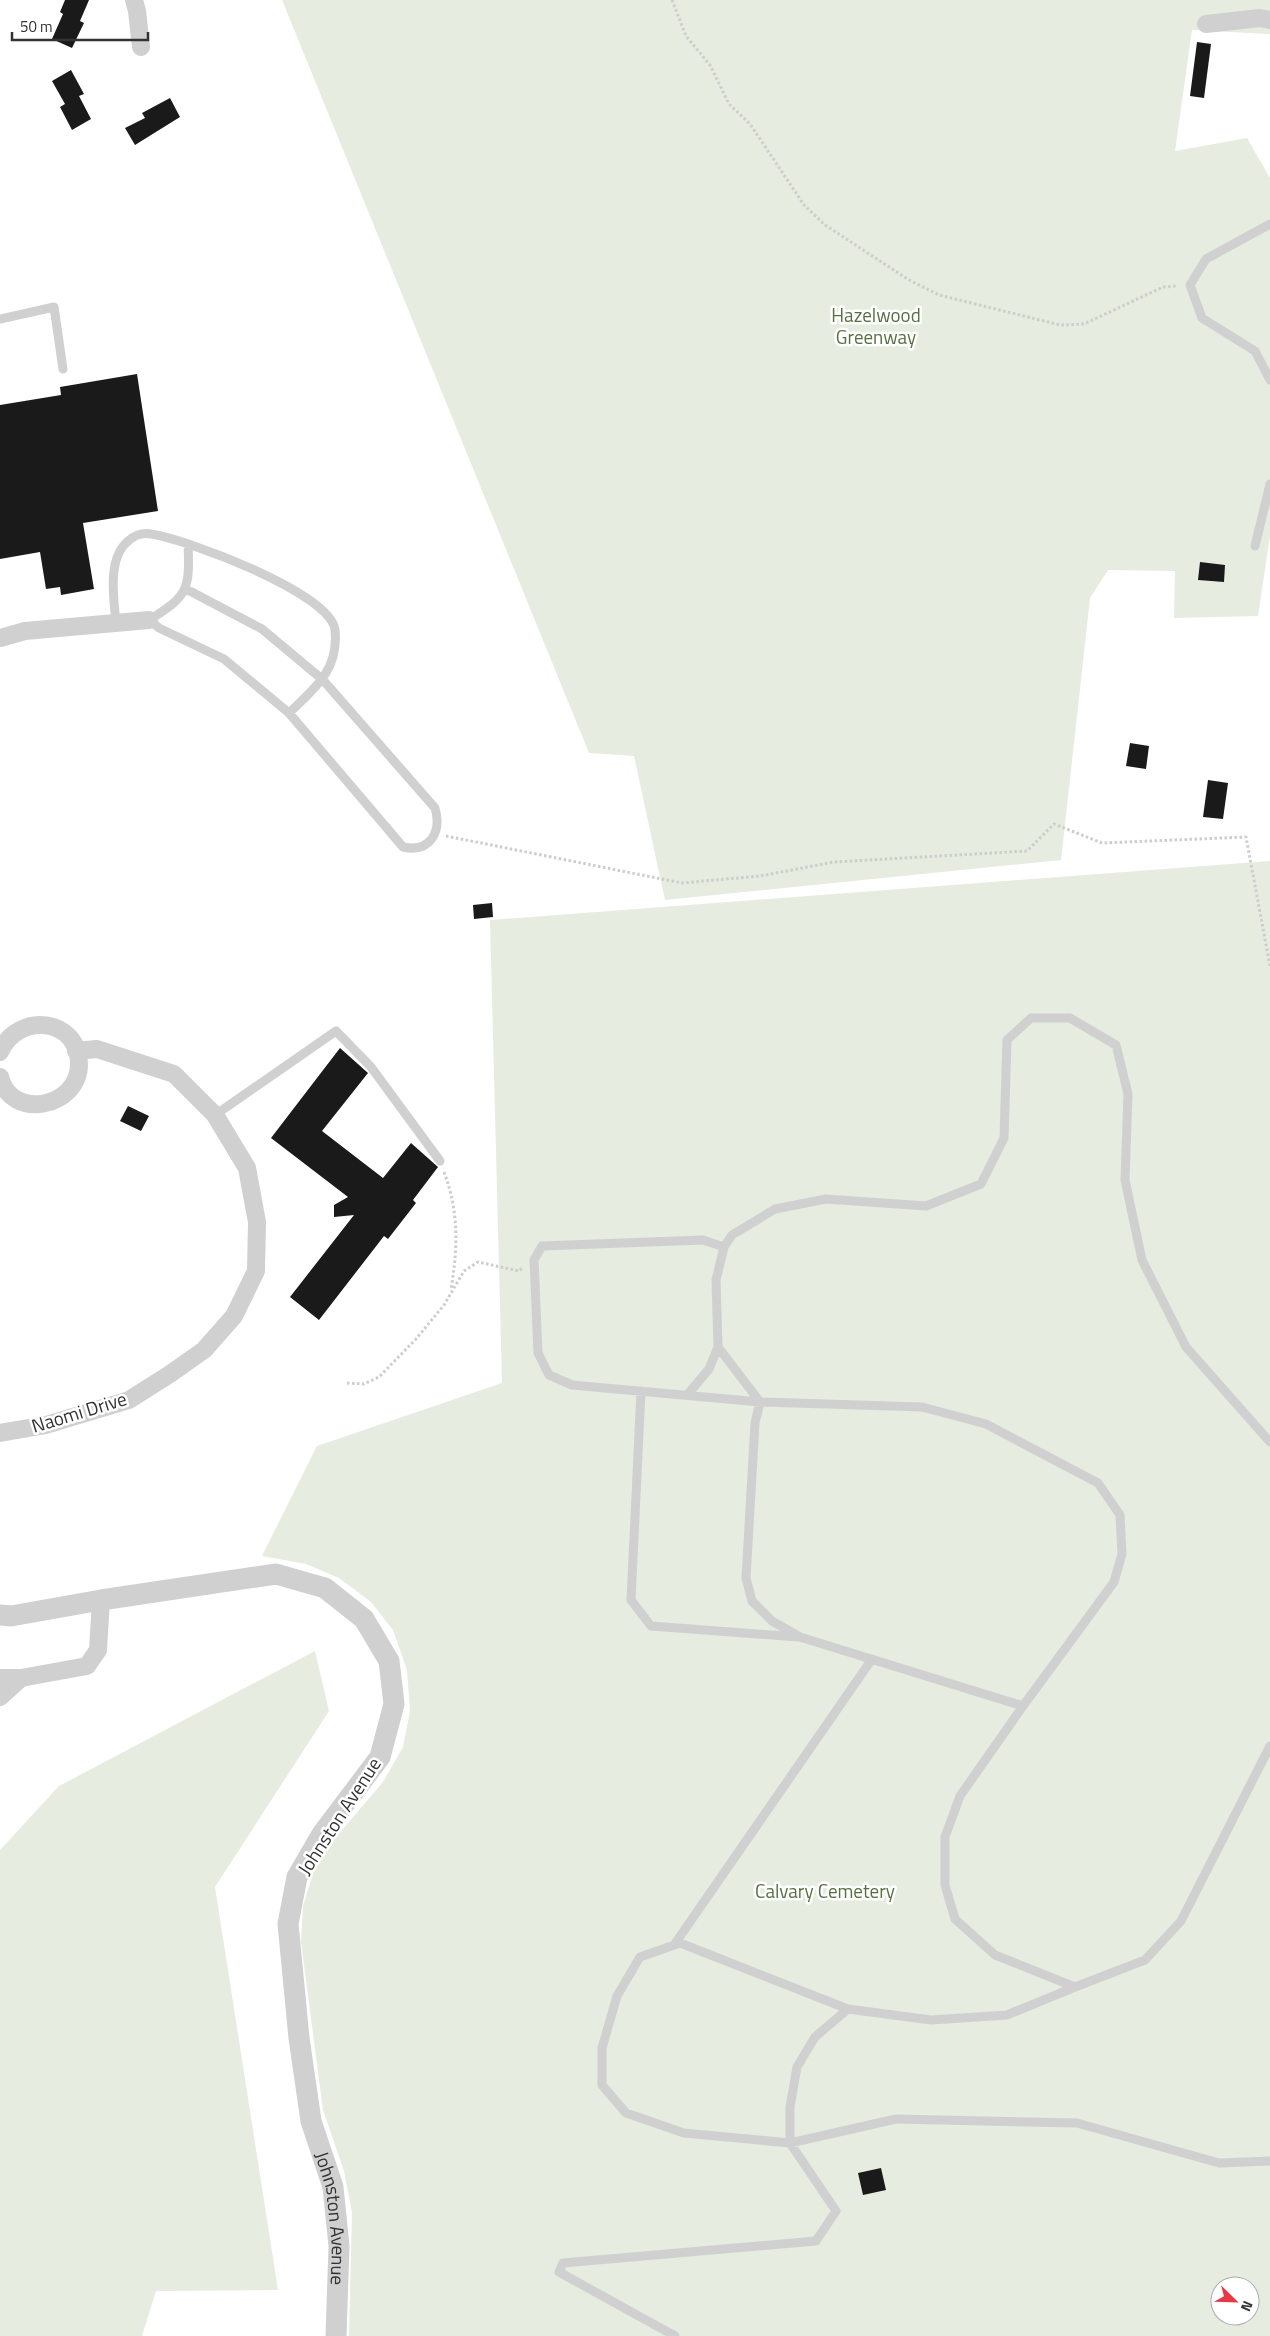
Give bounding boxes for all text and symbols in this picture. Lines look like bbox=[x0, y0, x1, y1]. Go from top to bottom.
scale bar bbox=[12, 10, 149, 42]
text: 50 m bbox=[20, 15, 53, 38]
park label: Hazelwood Greenway bbox=[831, 300, 921, 351]
street label: Naomi Drive bbox=[28, 1383, 130, 1440]
street label: Johnston Avenue bbox=[290, 1751, 388, 1880]
park label: Calvary Cemetery bbox=[755, 1876, 895, 1905]
street label: Johnston Avenue bbox=[308, 2147, 354, 2286]
north arrow bbox=[1210, 2276, 1260, 2326]
text: N bbox=[1236, 2298, 1259, 2315]

